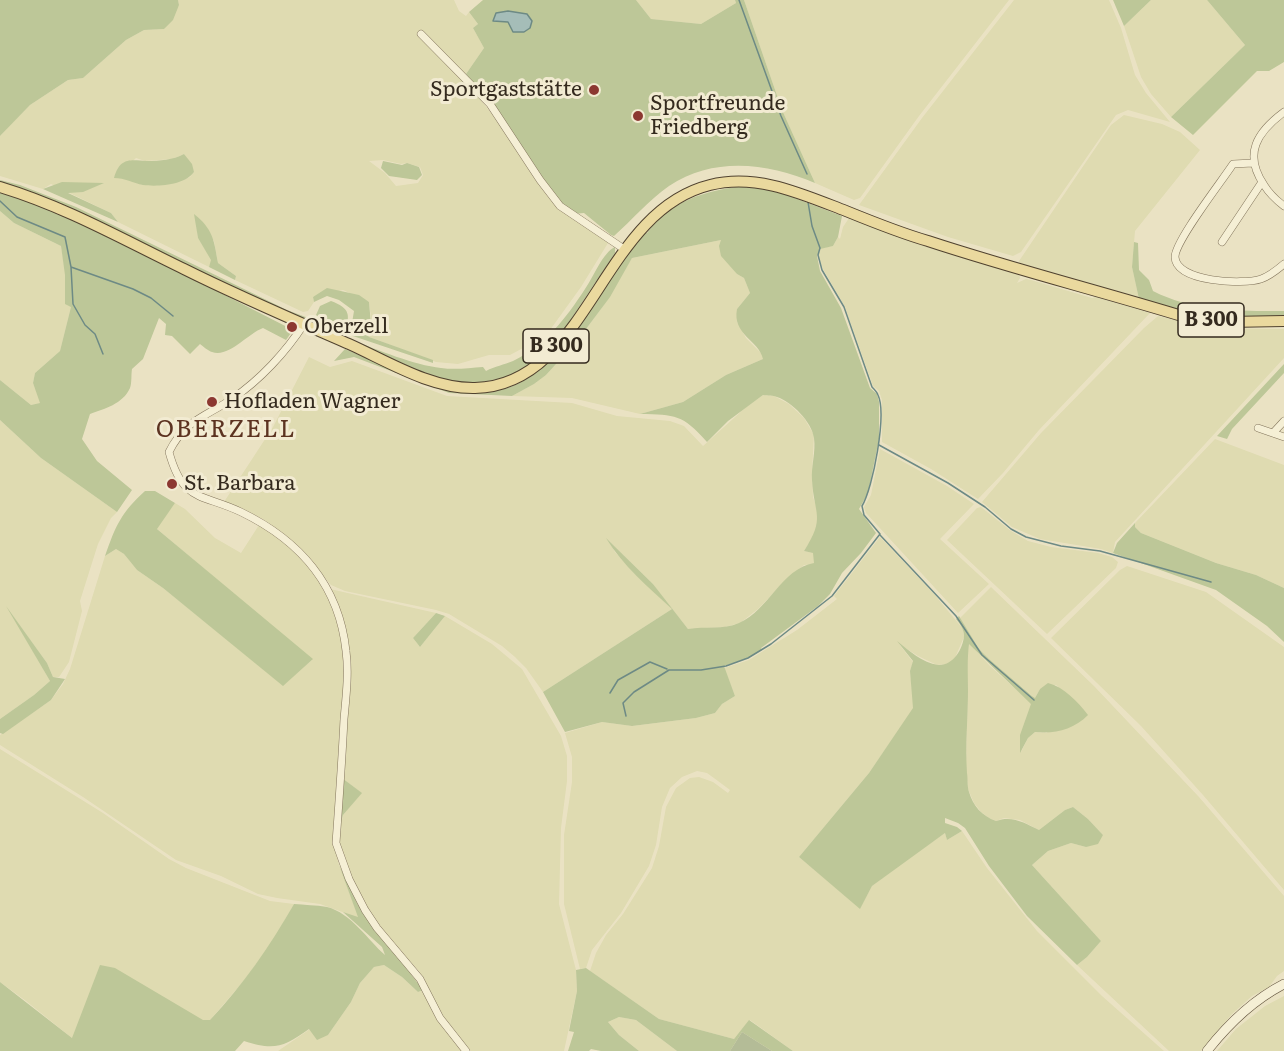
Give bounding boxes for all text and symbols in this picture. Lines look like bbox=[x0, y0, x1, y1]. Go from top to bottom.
place label: Sportgaststätte bbox=[430, 77, 582, 103]
marker: Sportgaststätte bbox=[587, 83, 601, 97]
place label: Sportfreunde Friedberg bbox=[650, 91, 785, 141]
marker: Sportfreunde Friedberg bbox=[631, 109, 645, 123]
road number: B 300 bbox=[1178, 303, 1244, 337]
place label: Oberzell bbox=[304, 314, 388, 340]
marker: Oberzell bbox=[285, 320, 299, 334]
road number: B 300 bbox=[523, 329, 589, 363]
place label: Hofladen Wagner bbox=[224, 389, 400, 415]
marker: Hofladen Wagner bbox=[205, 395, 219, 409]
district label: OBERZELL bbox=[156, 416, 296, 444]
place label: St. Barbara bbox=[184, 471, 296, 497]
marker: St. Barbara bbox=[165, 477, 179, 491]

